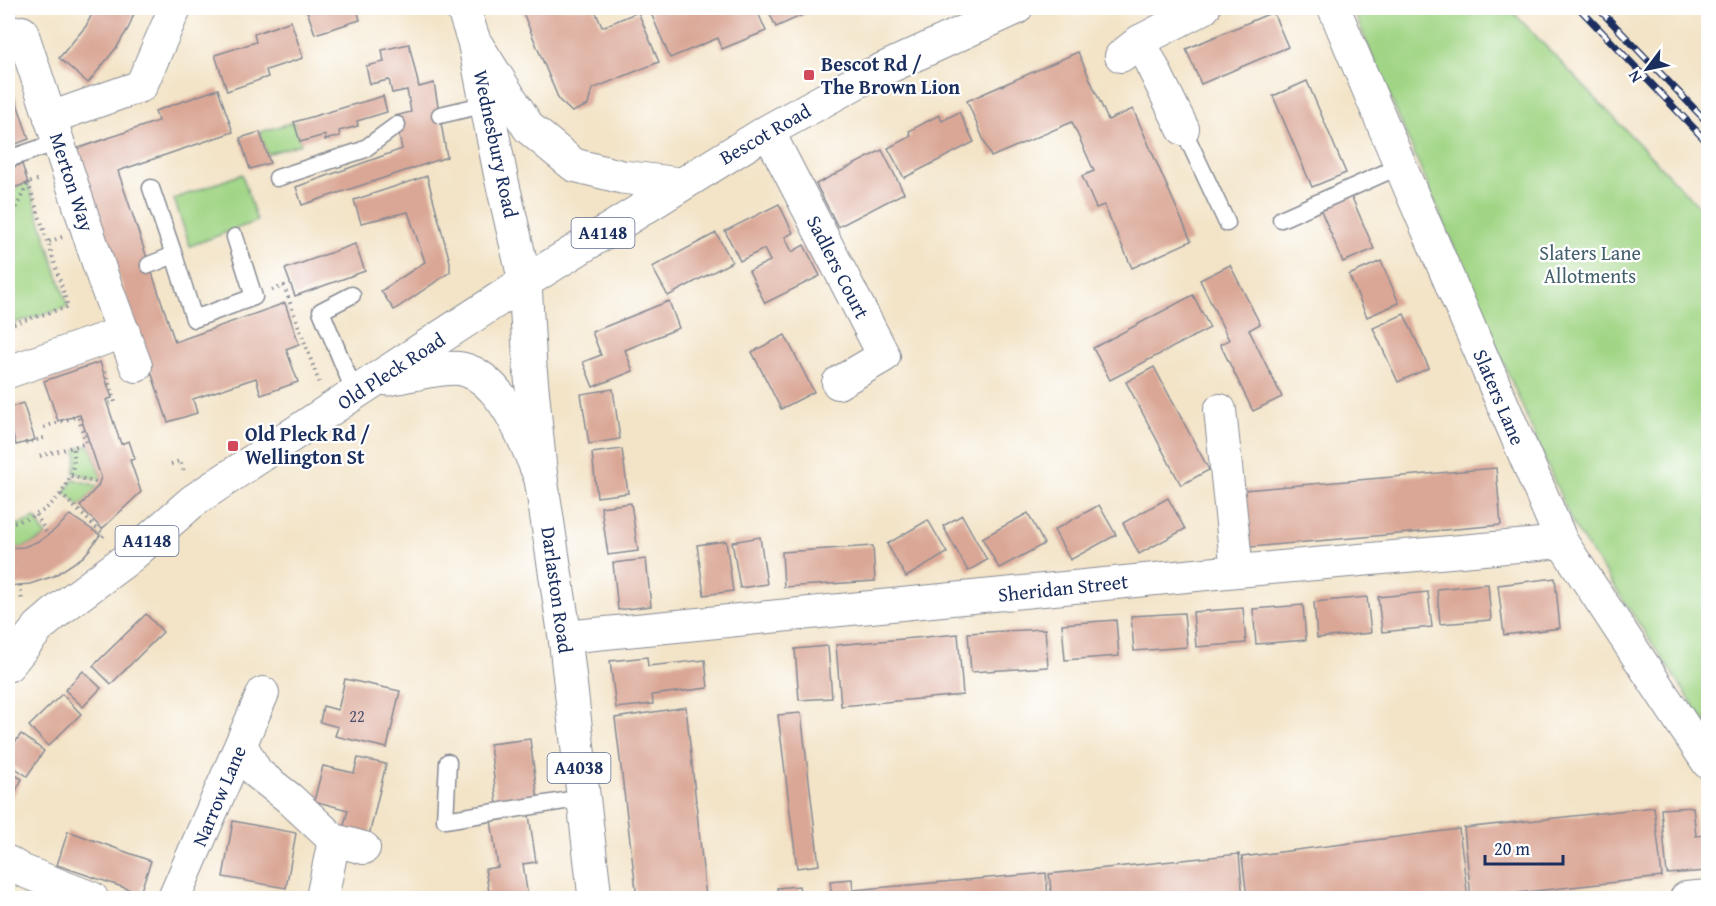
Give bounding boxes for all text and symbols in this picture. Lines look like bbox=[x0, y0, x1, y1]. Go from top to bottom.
north arrow bbox=[1617, 39, 1677, 99]
place label: Bescot Rd / The Brown Lion bbox=[821, 49, 960, 101]
text: N bbox=[1621, 66, 1647, 88]
street label: Wednesbury Road bbox=[467, 67, 526, 221]
marker: Bescot Rd / The Brown Lion bbox=[802, 68, 816, 82]
street label: Bescot Road bbox=[714, 96, 816, 171]
street label: Merton Way bbox=[43, 129, 102, 235]
street label: Sadlers Court bbox=[800, 210, 877, 324]
road number: A4148 bbox=[572, 218, 634, 248]
park label: Slaters Lane Allotments bbox=[1539, 238, 1641, 290]
street label: Old Pleck Road bbox=[331, 325, 451, 416]
street label: Slaters Lane bbox=[1466, 344, 1533, 449]
place label: Old Pleck Rd / Wellington St bbox=[245, 419, 370, 471]
marker: Old Pleck Rd / Wellington St bbox=[226, 439, 240, 453]
street label: Darlaston Road bbox=[534, 525, 581, 655]
road number: A4148 bbox=[116, 526, 178, 556]
street label: Sheridan Street bbox=[996, 566, 1129, 609]
house number: 22 bbox=[349, 704, 365, 728]
street label: Narrow Lane bbox=[184, 741, 253, 851]
road number: A4038 bbox=[548, 753, 610, 783]
scale bar bbox=[1485, 828, 1563, 866]
text: 20 m bbox=[1494, 835, 1530, 862]

